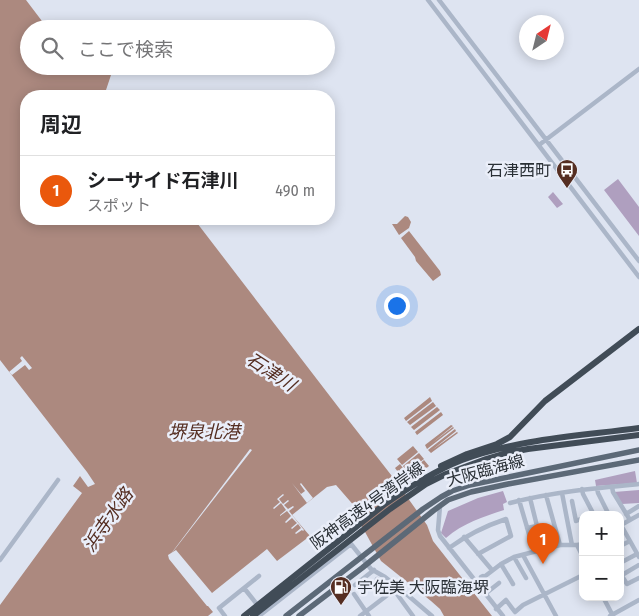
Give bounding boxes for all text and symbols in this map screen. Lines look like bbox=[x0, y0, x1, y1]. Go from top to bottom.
north arrow bbox=[519, 15, 564, 60]
search box bbox=[20, 20, 335, 75]
icon: search bbox=[38, 34, 66, 62]
text: ここで検索 bbox=[78, 38, 173, 61]
text: 周辺 bbox=[40, 112, 82, 138]
bus stop icon: 石津西町 bbox=[555, 158, 579, 189]
place label: 石津西町 bbox=[487, 161, 551, 180]
text: シーサイド石津川 bbox=[87, 169, 239, 192]
text: 1 bbox=[53, 181, 59, 200]
text: 490 m bbox=[275, 181, 315, 200]
text: スポット bbox=[87, 196, 151, 215]
your location bbox=[384, 293, 410, 319]
water label: 石津川 bbox=[242, 348, 301, 397]
water label: 堺泉北港 bbox=[168, 421, 243, 443]
street label: 大阪臨海線 bbox=[444, 451, 526, 490]
street label: 阪神高速4号湾岸線 bbox=[307, 458, 428, 553]
water label: 浜寺水路 bbox=[78, 483, 139, 556]
map controls bbox=[579, 511, 624, 601]
button: + bbox=[579, 511, 624, 556]
pin: 1 bbox=[527, 523, 559, 564]
button: − bbox=[579, 556, 624, 601]
fuel station icon: 宇佐美 大阪臨海堺 bbox=[329, 575, 353, 606]
place label: 宇佐美 大阪臨海堺 bbox=[357, 578, 489, 597]

